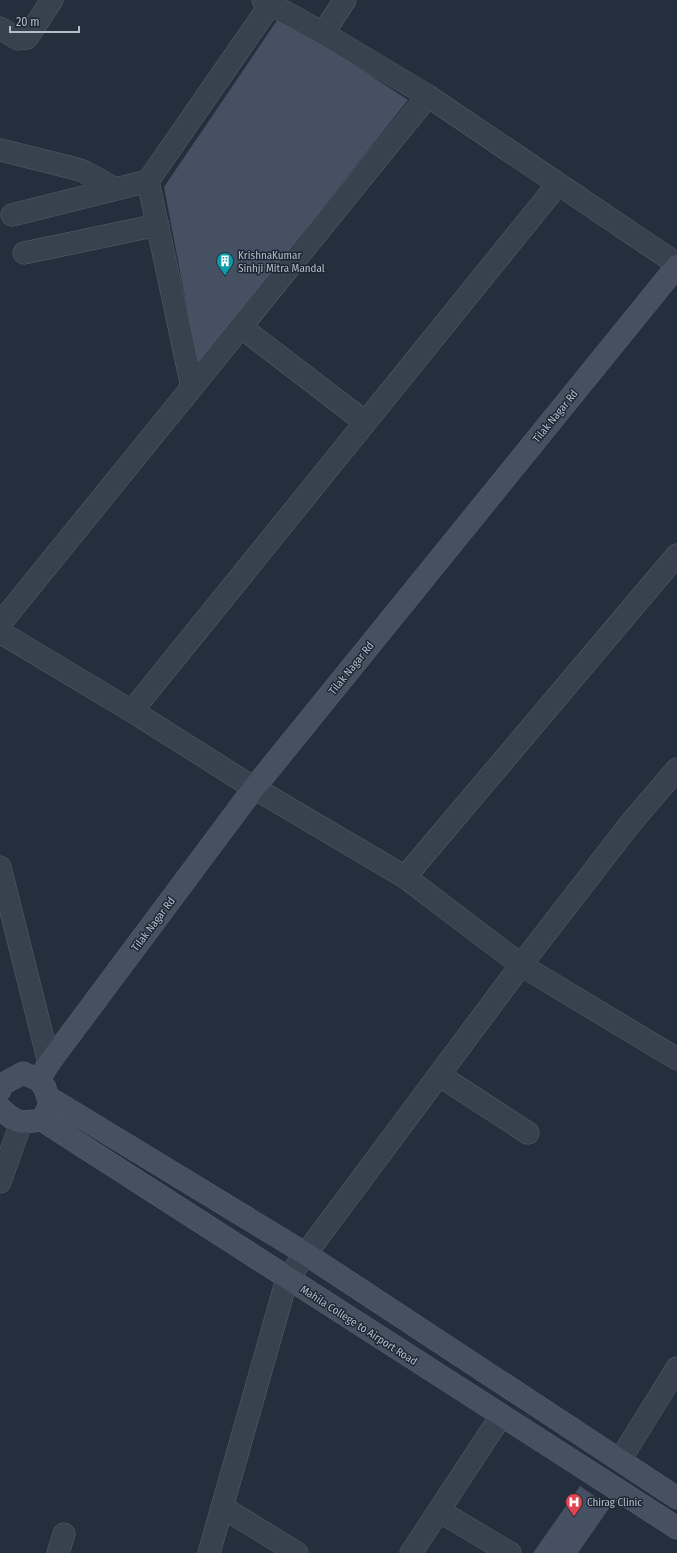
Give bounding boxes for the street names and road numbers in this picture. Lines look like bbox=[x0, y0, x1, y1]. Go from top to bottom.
street label: Tilak Nagar Rd bbox=[530, 387, 581, 445]
street label: Tilak Nagar Rd bbox=[326, 639, 377, 697]
street label: Tilak Nagar Rd bbox=[129, 895, 178, 954]
street label: Mahila College to Airport Road bbox=[298, 1283, 420, 1368]

